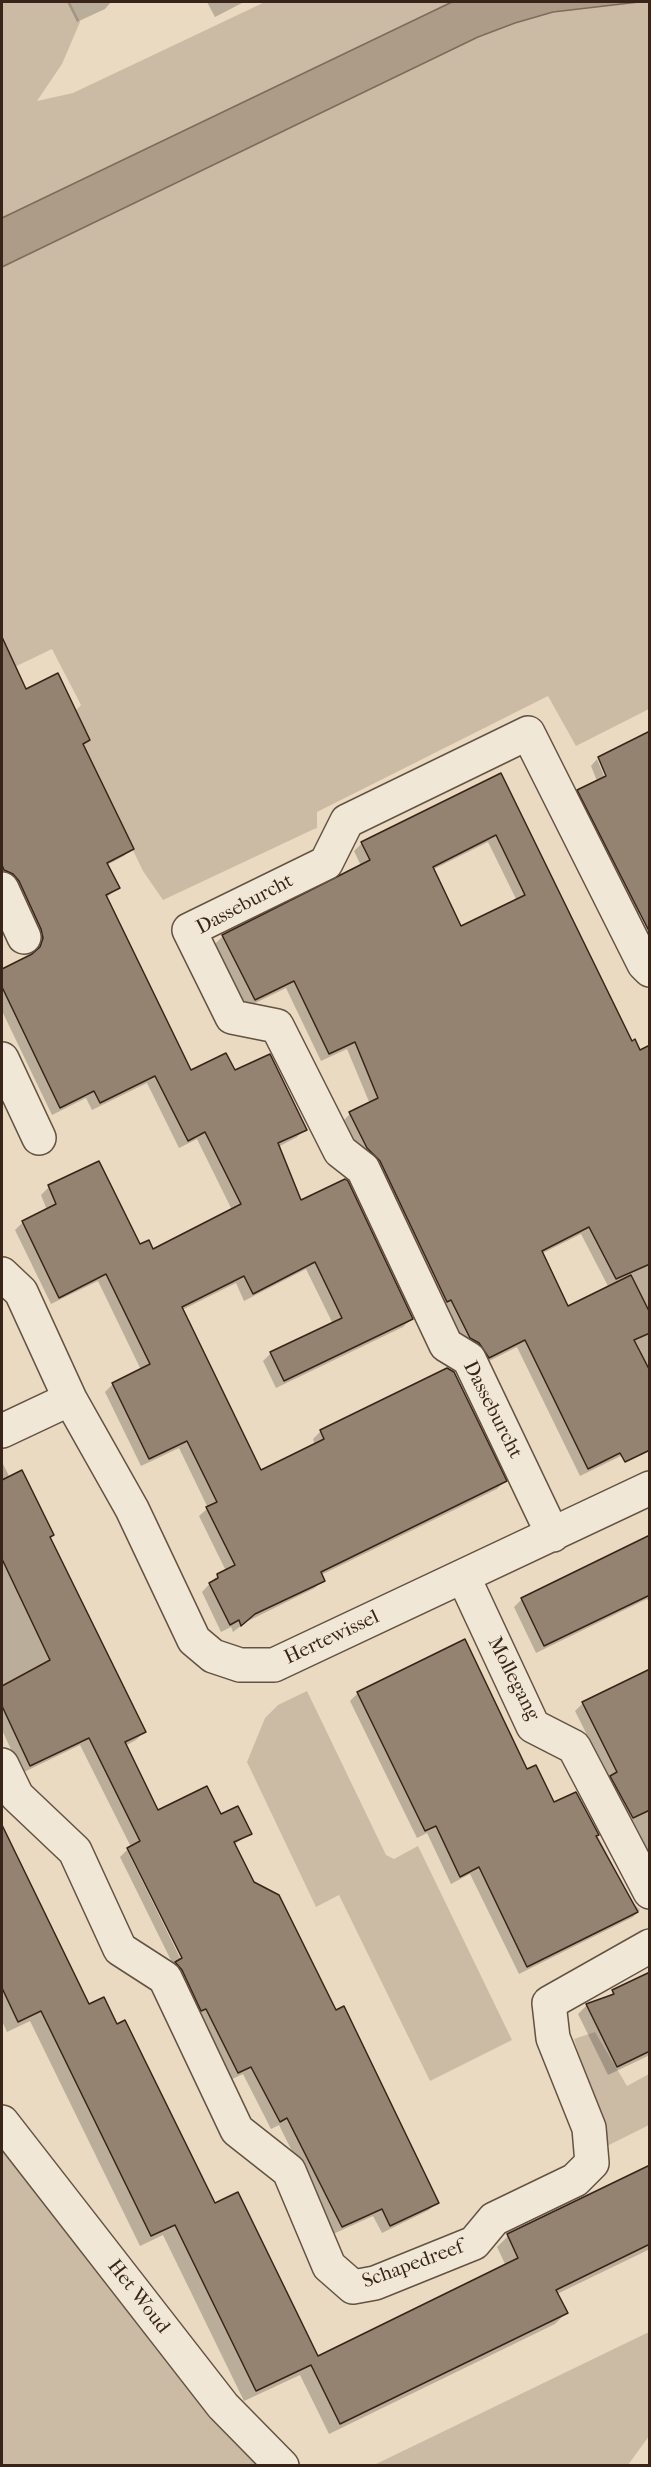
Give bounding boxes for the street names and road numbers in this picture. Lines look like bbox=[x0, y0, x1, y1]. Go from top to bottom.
street label: Dasseburcht bbox=[192, 869, 298, 941]
street label: Dasseburcht bbox=[457, 1357, 527, 1463]
street label: Hertewissel bbox=[281, 1606, 383, 1670]
street label: Mollegang bbox=[482, 1633, 544, 1725]
street label: Schapedreef bbox=[359, 2236, 467, 2294]
street label: Het Woud bbox=[102, 2255, 174, 2339]

